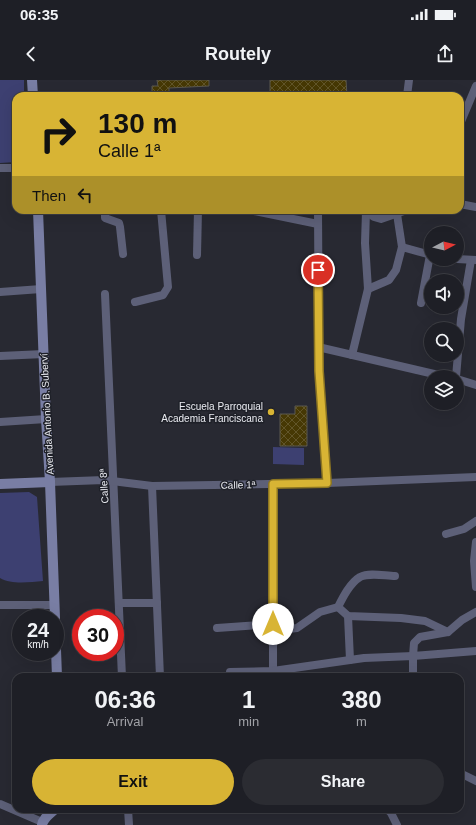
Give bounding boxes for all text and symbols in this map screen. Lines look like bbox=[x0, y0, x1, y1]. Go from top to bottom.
text: 06:35 bbox=[20, 6, 58, 23]
icon: back bbox=[20, 43, 42, 65]
icon: share bbox=[434, 43, 456, 65]
text: Routely bbox=[205, 44, 271, 64]
icon: right bbox=[32, 108, 84, 160]
text: 130 m bbox=[98, 108, 177, 139]
text: Calle 1ª bbox=[98, 141, 161, 161]
icon: left bbox=[74, 184, 96, 206]
text: Then bbox=[32, 187, 66, 204]
north arrow bbox=[424, 226, 464, 266]
map controls bbox=[424, 226, 464, 410]
pin bbox=[301, 253, 335, 287]
icon: arrive bbox=[307, 259, 329, 281]
button: sound bbox=[424, 274, 464, 314]
button: search bbox=[424, 322, 464, 362]
street label: Avenida Antonio B. Suberví bbox=[38, 353, 56, 475]
button: layers bbox=[424, 370, 464, 410]
place label: Escuela Parroquial Academia Franciscana bbox=[161, 401, 263, 424]
marker: Escuela Parroquial Academia Franciscana bbox=[266, 407, 276, 417]
street label: Calle 8ª bbox=[98, 468, 110, 504]
street label: Calle 1ª bbox=[220, 479, 256, 491]
position arrow bbox=[252, 603, 294, 645]
speed limit sign: 30 bbox=[72, 609, 124, 661]
text: 24 bbox=[27, 619, 49, 641]
text: km/h bbox=[27, 639, 49, 650]
text: 06:36 bbox=[94, 686, 156, 713]
text: 1 bbox=[242, 686, 255, 713]
text: 380 bbox=[342, 686, 382, 713]
text: Arrival bbox=[107, 714, 144, 729]
text: min bbox=[238, 714, 259, 729]
text: m bbox=[356, 714, 367, 729]
button: Exit bbox=[32, 759, 234, 805]
button: Share bbox=[242, 759, 444, 805]

